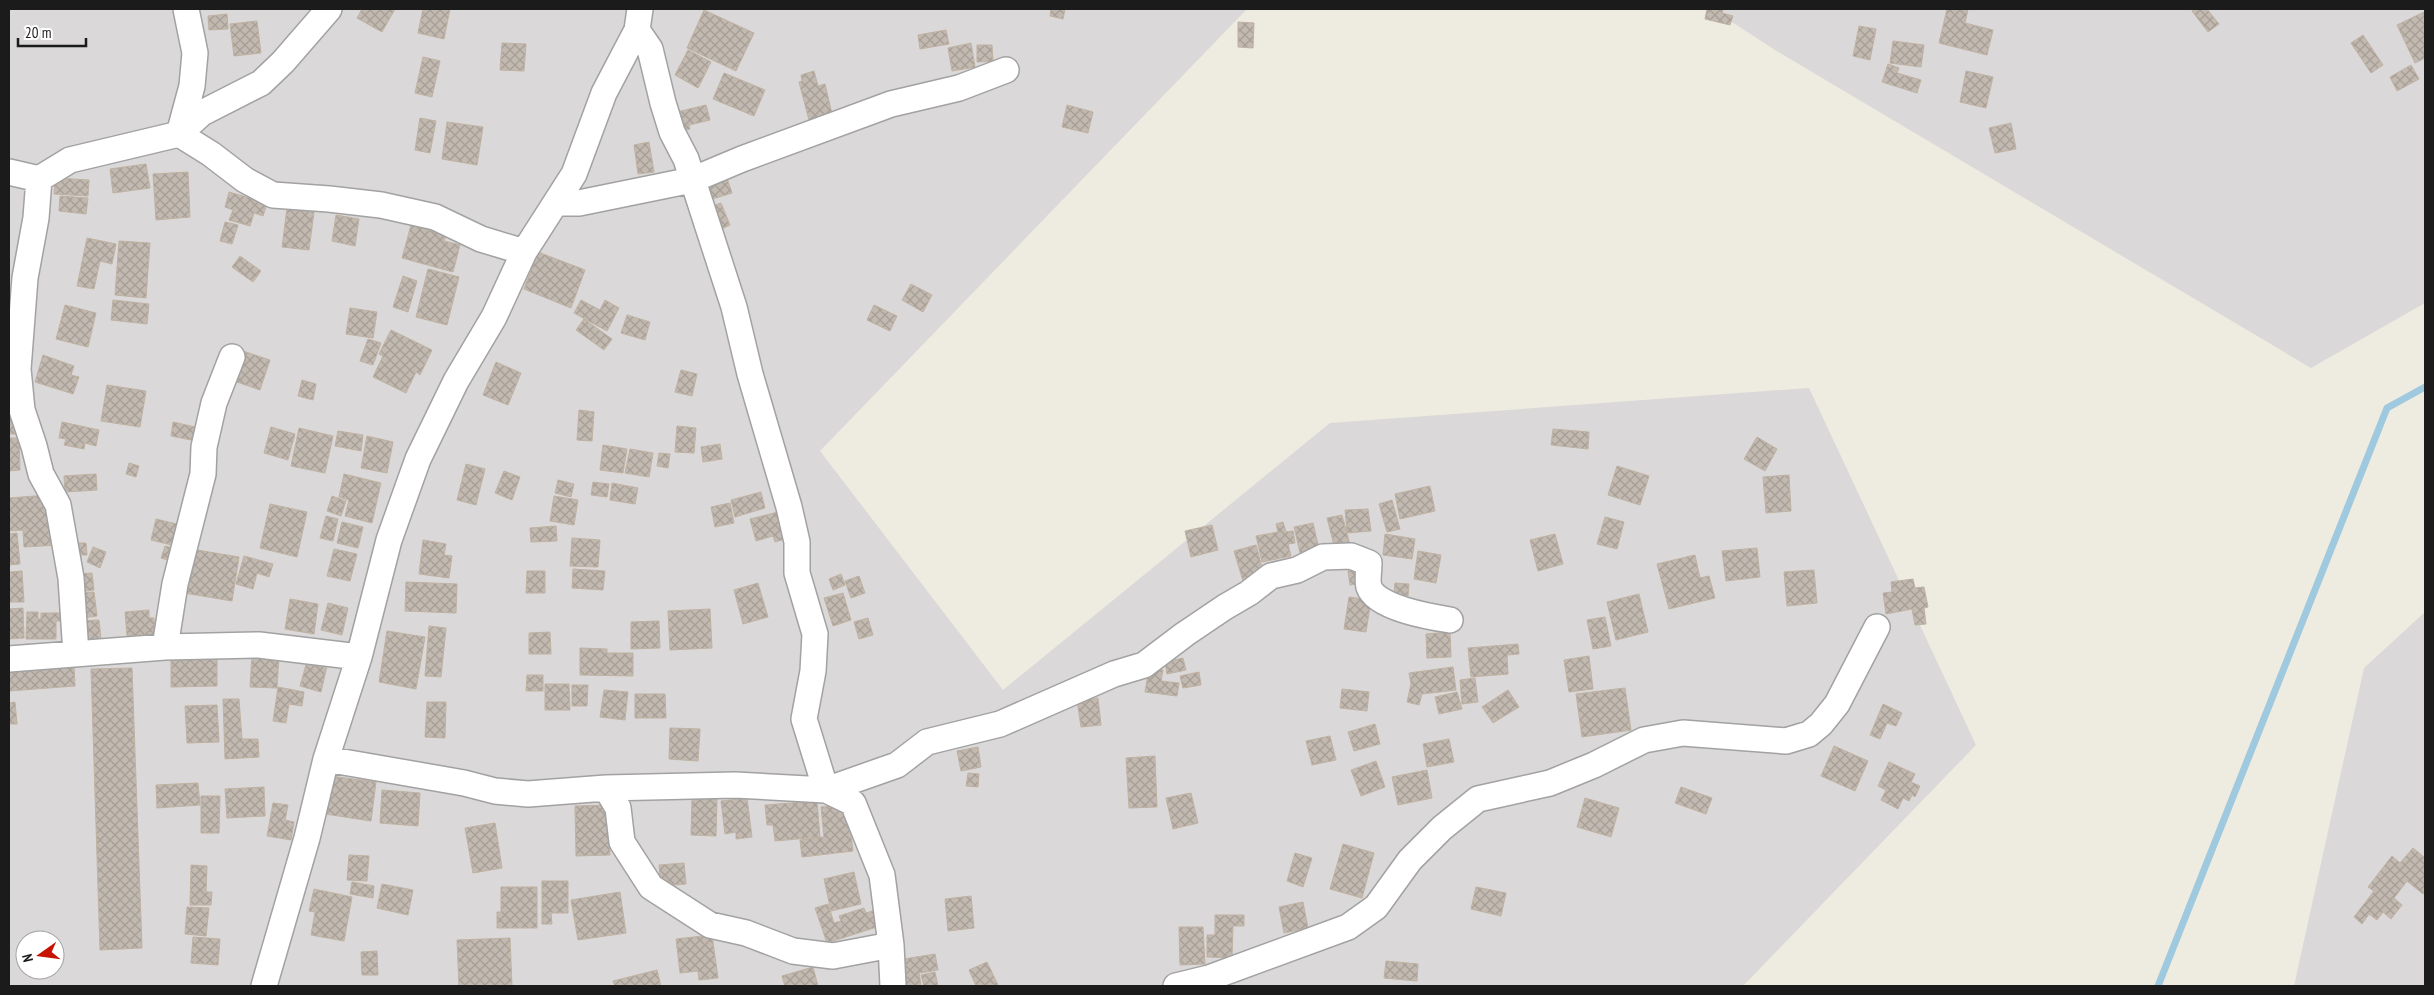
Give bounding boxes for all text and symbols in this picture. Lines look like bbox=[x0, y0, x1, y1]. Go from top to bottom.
scale bar bbox=[18, 15, 85, 47]
text: 20 m bbox=[25, 23, 51, 42]
north arrow bbox=[15, 930, 65, 980]
text: N bbox=[18, 952, 37, 964]

